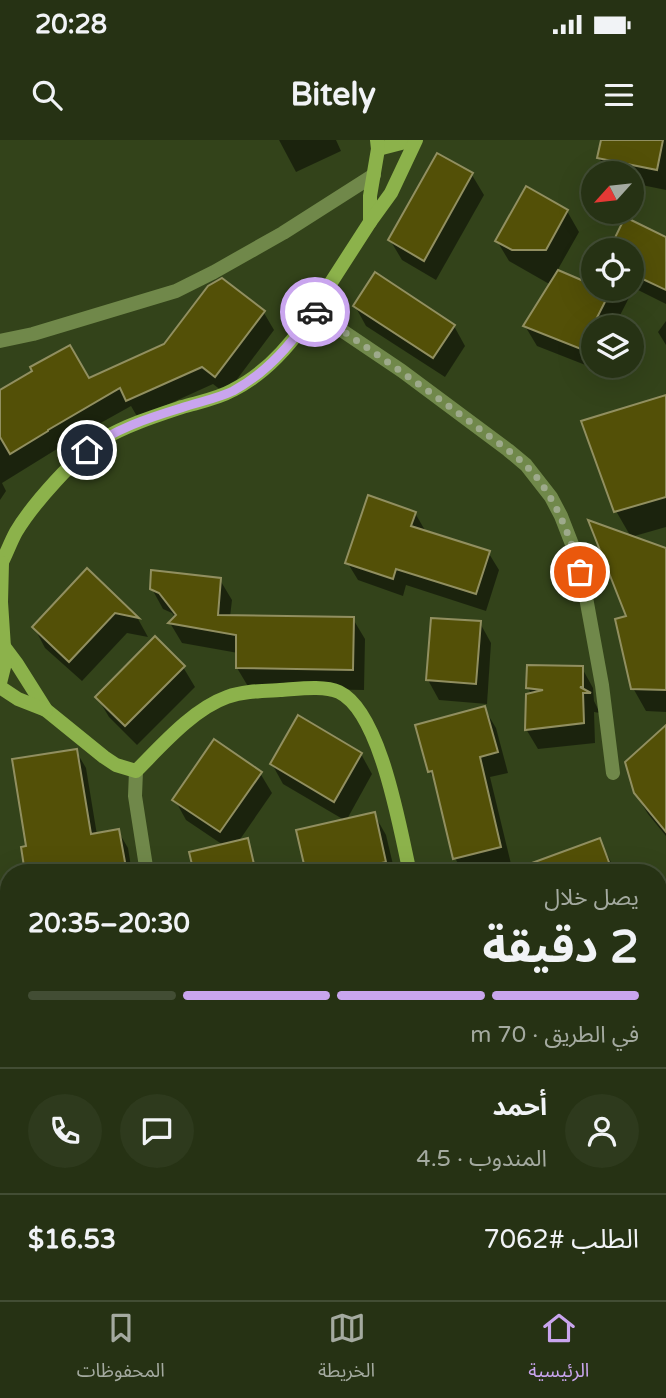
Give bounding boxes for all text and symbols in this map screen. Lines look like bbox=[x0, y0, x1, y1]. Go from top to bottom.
text: 20:28 bbox=[35, 9, 107, 40]
icon: search bbox=[28, 76, 66, 114]
text: Bitely bbox=[290, 76, 376, 114]
icon: menu bbox=[600, 76, 638, 114]
north arrow bbox=[581, 161, 644, 224]
map controls bbox=[581, 161, 644, 378]
button: locate bbox=[581, 238, 644, 301]
courier bbox=[280, 277, 350, 347]
icon: car bbox=[296, 293, 334, 331]
button: layers bbox=[581, 315, 644, 378]
pin bbox=[57, 420, 117, 480]
icon: home bbox=[68, 431, 106, 469]
pin bbox=[550, 542, 610, 602]
icon: bag bbox=[561, 553, 599, 591]
text: يصل خلال bbox=[544, 884, 639, 912]
text: 20:30–20:35 bbox=[28, 908, 190, 939]
text: 2 دقيقة bbox=[482, 920, 639, 975]
text: في الطريق · 70 m bbox=[470, 1021, 639, 1049]
text: أحمد bbox=[493, 1091, 547, 1122]
button: phone bbox=[28, 1094, 102, 1168]
button: chat bbox=[120, 1094, 194, 1168]
button: person bbox=[565, 1094, 639, 1168]
text: المندوب · 4.5 bbox=[416, 1145, 547, 1173]
text: $16.53 bbox=[28, 1224, 116, 1255]
text: الطلب #7062 bbox=[483, 1224, 639, 1255]
tab: المحفوظات bbox=[77, 1309, 165, 1391]
tab: الخريطة bbox=[318, 1309, 375, 1391]
tab: الرئيسية bbox=[528, 1309, 589, 1391]

